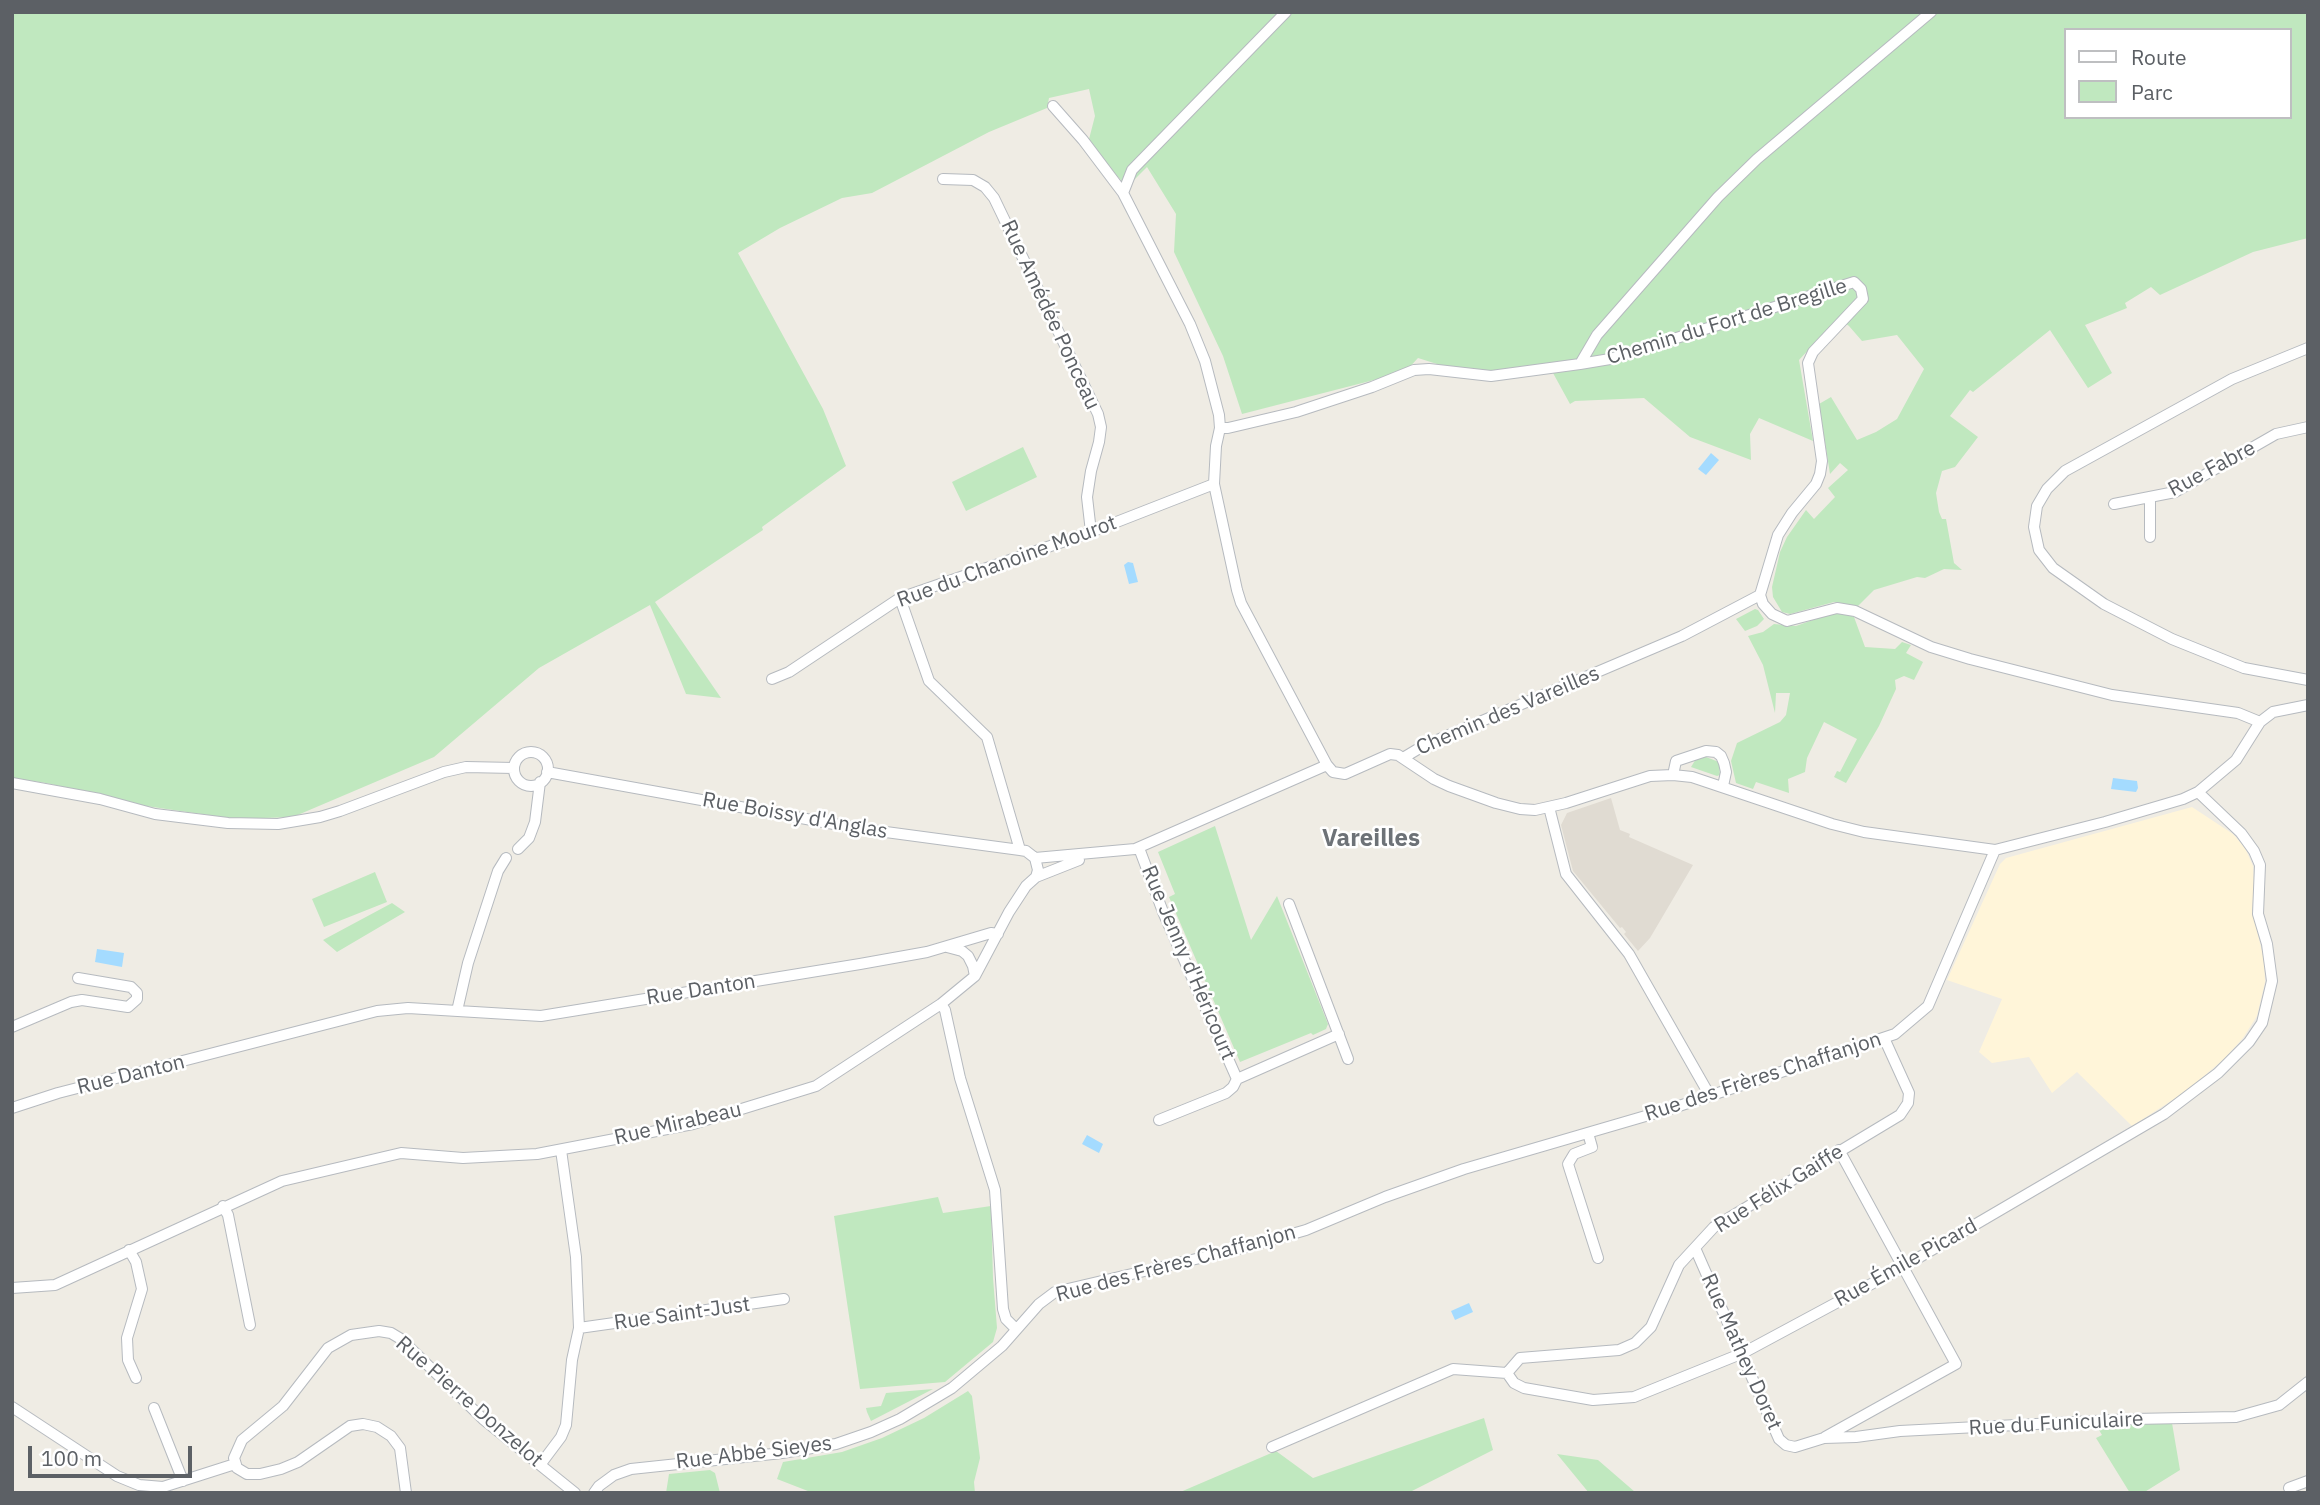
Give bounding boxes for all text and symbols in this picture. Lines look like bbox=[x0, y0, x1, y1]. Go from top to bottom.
legend bbox=[2064, 28, 2292, 119]
text: Route bbox=[2131, 43, 2187, 71]
text: Parc bbox=[2131, 78, 2173, 106]
street label: Rue Amédée Ponceau bbox=[995, 216, 1105, 414]
street label: Chemin du Fort de Bregille bbox=[1604, 273, 1850, 371]
street label: Rue Fabre bbox=[2164, 436, 2260, 502]
street label: Rue du Chanoine Mourot bbox=[894, 510, 1120, 614]
street label: Chemin des Vareilles bbox=[1413, 661, 1603, 761]
street label: Rue Boissy d'Anglas bbox=[700, 787, 890, 845]
district label: Vareilles bbox=[1322, 825, 1420, 853]
street label: Rue Jenny d'Héricourt bbox=[1136, 862, 1240, 1064]
street label: Rue Danton bbox=[645, 969, 757, 1011]
street label: Rue des Frères Chaffanjon bbox=[1641, 1027, 1885, 1127]
street label: Rue Danton bbox=[75, 1049, 187, 1101]
street label: Rue Mirabeau bbox=[612, 1097, 744, 1151]
street label: Rue Félix Gaiffe bbox=[1710, 1139, 1848, 1239]
street label: Rue Émile Picard bbox=[1830, 1213, 1982, 1313]
street label: Rue des Frères Chaffanjon bbox=[1053, 1220, 1299, 1308]
street label: Rue Mathey Doret bbox=[1695, 1270, 1787, 1434]
street label: Rue Saint-Just bbox=[612, 1292, 752, 1336]
street label: Rue Pierre Donzelot bbox=[390, 1331, 548, 1473]
street label: Rue du Funiculaire bbox=[1968, 1407, 2144, 1441]
street label: Rue Abbé Sieyes bbox=[674, 1431, 834, 1475]
scale bar bbox=[32, 1432, 196, 1476]
text: 100 m bbox=[41, 1444, 102, 1472]

